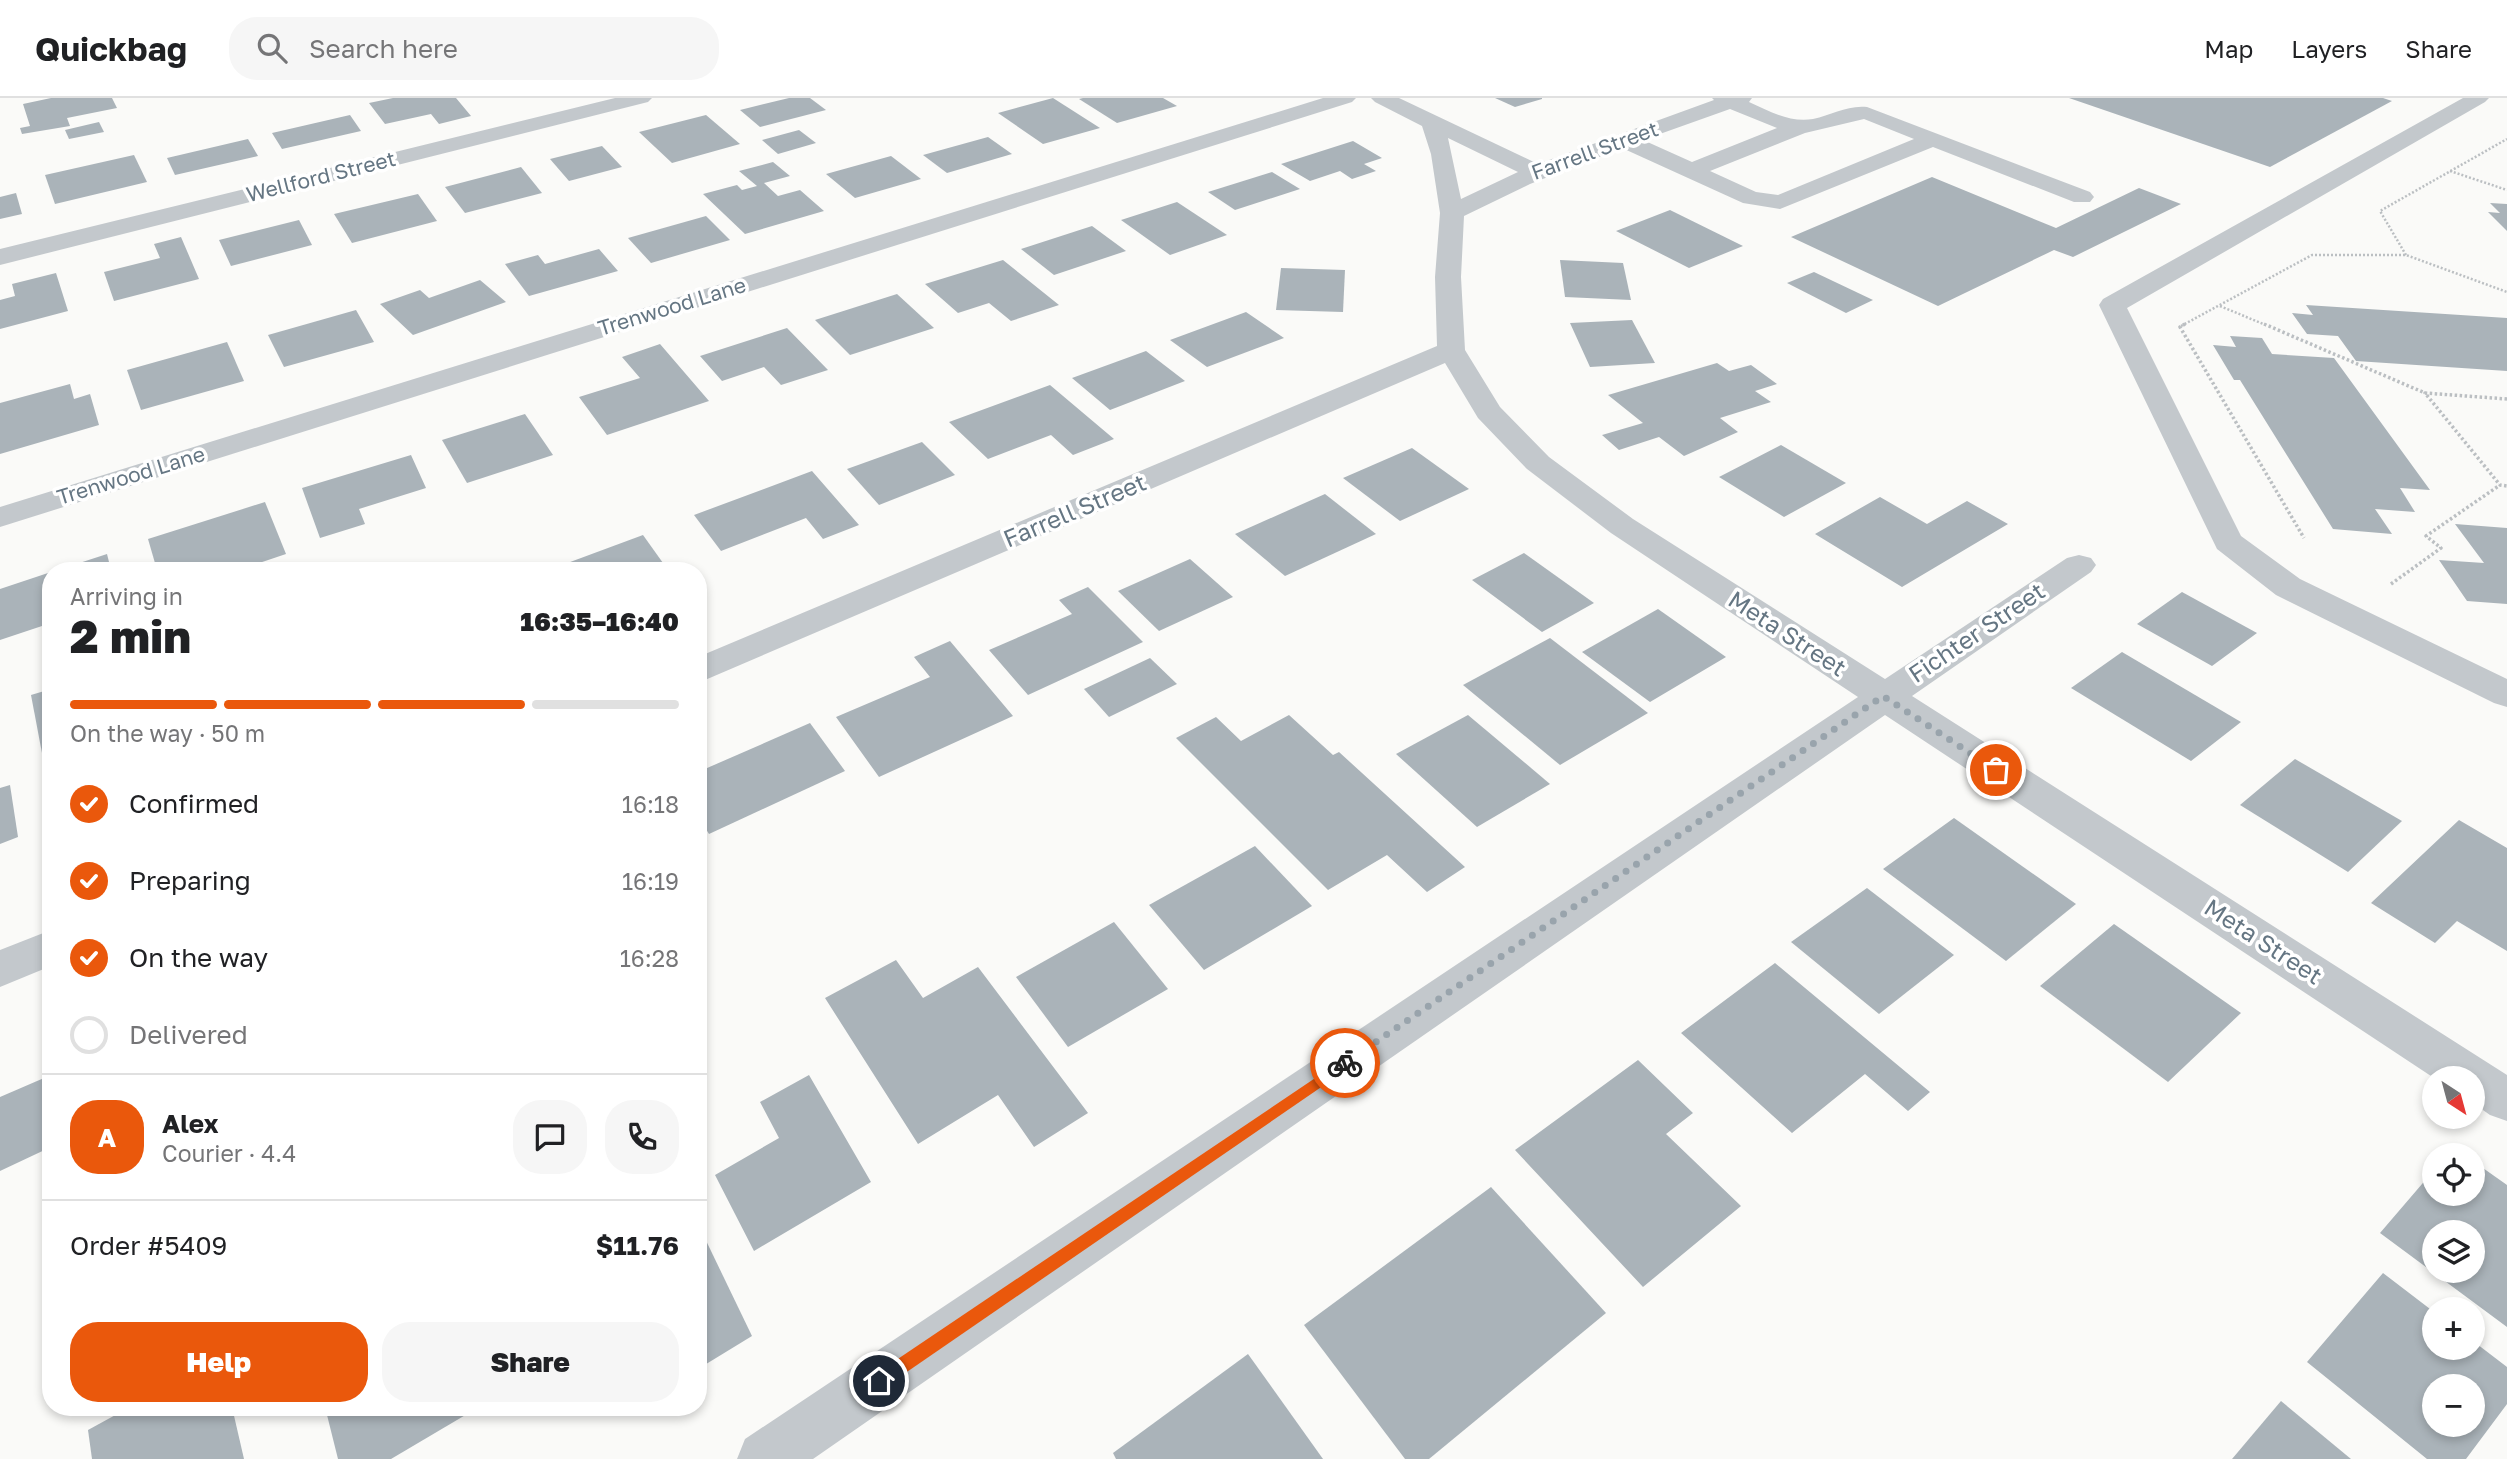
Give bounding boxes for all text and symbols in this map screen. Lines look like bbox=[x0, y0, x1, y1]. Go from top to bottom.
search box bbox=[229, 17, 719, 80]
text: Quickbag bbox=[35, 29, 187, 68]
icon: search bbox=[253, 29, 291, 67]
text: Search here bbox=[309, 33, 458, 64]
text: Map bbox=[2204, 34, 2253, 63]
text: Layers bbox=[2291, 34, 2367, 63]
text: Share bbox=[2405, 34, 2472, 63]
street label: Farrell Street bbox=[1528, 115, 1662, 185]
street label: Wellford Street bbox=[243, 145, 398, 207]
street label: Trenwood Lane bbox=[595, 271, 749, 341]
street label: Trenwood Lane bbox=[54, 440, 208, 510]
street label: Farrell Street bbox=[999, 467, 1150, 553]
street label: Fichter Street bbox=[1902, 575, 2050, 688]
text: Arriving in bbox=[70, 582, 183, 610]
street label: Meta Street bbox=[1723, 584, 1852, 682]
text: 16:35–16:40 bbox=[520, 606, 679, 637]
text: 2 min bbox=[70, 608, 191, 663]
text: On the way · 50 m bbox=[70, 719, 265, 747]
pin bbox=[1966, 740, 2026, 800]
icon: bag bbox=[1977, 751, 2015, 789]
icon: check bbox=[70, 785, 108, 823]
text: Confirmed bbox=[129, 788, 259, 819]
text: 16:18 bbox=[622, 790, 679, 818]
icon: check bbox=[70, 862, 108, 900]
text: Preparing bbox=[129, 865, 251, 896]
text: 16:19 bbox=[622, 867, 679, 895]
street label: Meta Street bbox=[2199, 892, 2328, 990]
icon: check bbox=[70, 939, 108, 977]
text: On the way bbox=[129, 942, 268, 973]
text: 16:28 bbox=[620, 944, 679, 972]
text: Delivered bbox=[129, 1019, 248, 1050]
courier bbox=[1310, 1028, 1380, 1098]
icon: bike bbox=[1326, 1044, 1364, 1082]
north arrow bbox=[2422, 1066, 2485, 1129]
map controls bbox=[2422, 1066, 2485, 1437]
button: chat bbox=[513, 1100, 587, 1174]
button: phone bbox=[605, 1100, 679, 1174]
text: Alex bbox=[162, 1108, 219, 1139]
text: A bbox=[98, 1122, 116, 1153]
text: Courier · 4.4 bbox=[162, 1139, 296, 1167]
button: locate bbox=[2422, 1143, 2485, 1206]
button: layers bbox=[2422, 1220, 2485, 1283]
text: Order #5409 bbox=[70, 1230, 227, 1261]
text: $11.76 bbox=[596, 1230, 679, 1261]
button: + bbox=[2422, 1297, 2485, 1360]
button: Help bbox=[70, 1322, 368, 1402]
button: Share bbox=[382, 1322, 679, 1402]
pin bbox=[849, 1351, 909, 1411]
icon: home bbox=[860, 1362, 898, 1400]
button: − bbox=[2422, 1374, 2485, 1437]

